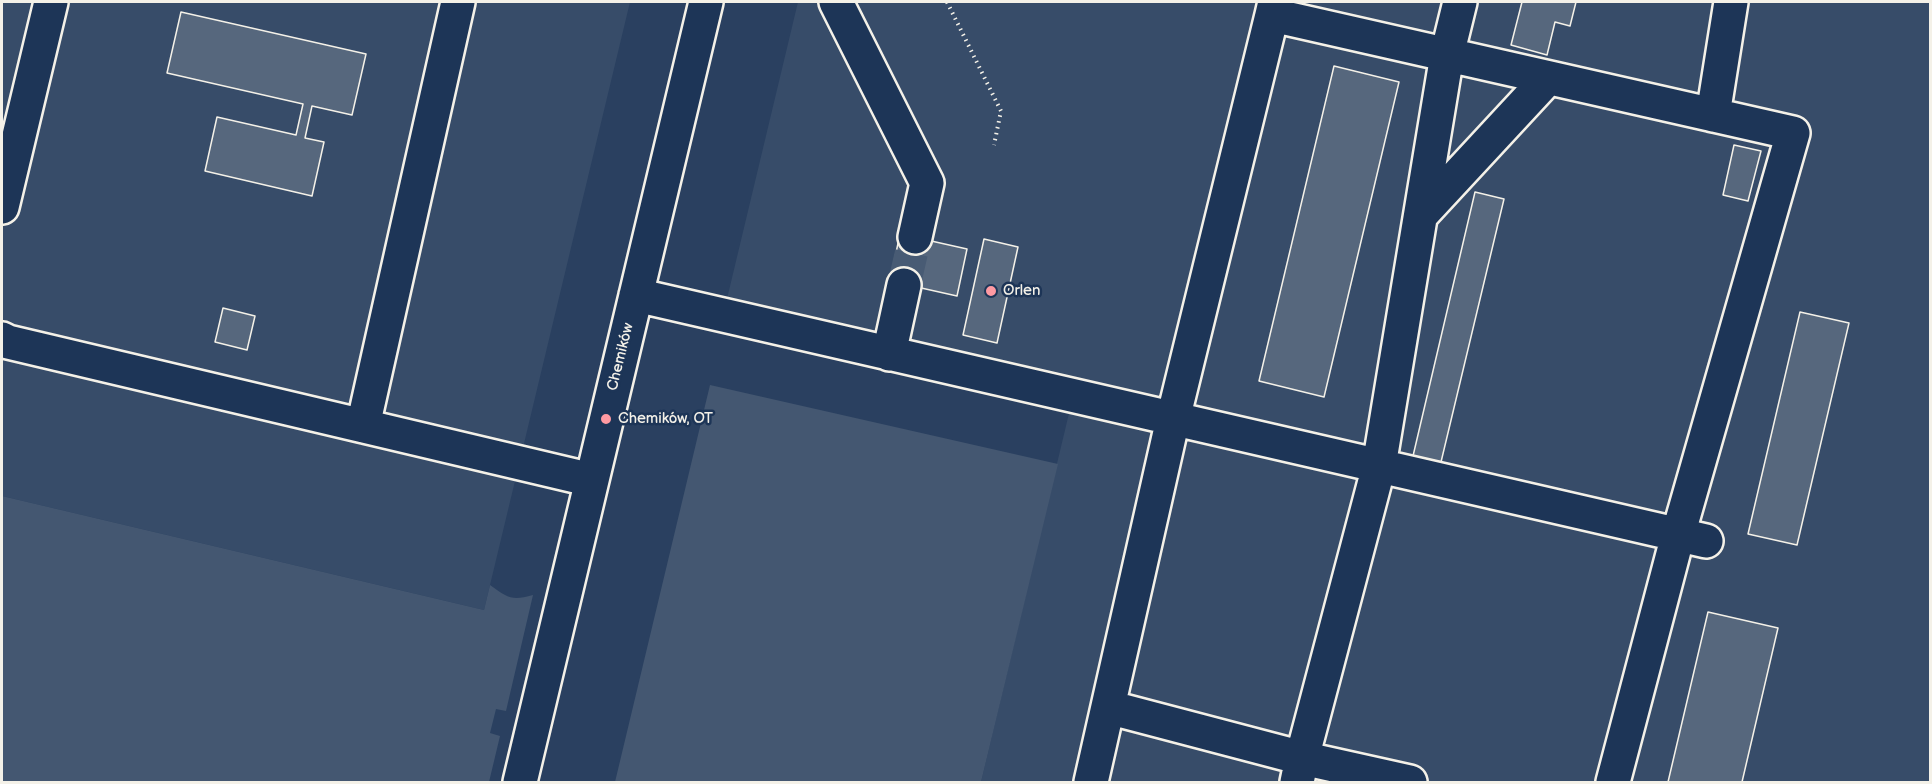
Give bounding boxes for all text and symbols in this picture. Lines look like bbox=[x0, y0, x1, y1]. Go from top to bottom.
place label: Orlen bbox=[1003, 282, 1040, 300]
marker: Orlen bbox=[984, 284, 998, 298]
street label: Chemików bbox=[604, 321, 638, 393]
place label: Chemików, OT bbox=[618, 410, 713, 428]
marker: Chemików, OT bbox=[599, 412, 613, 426]

